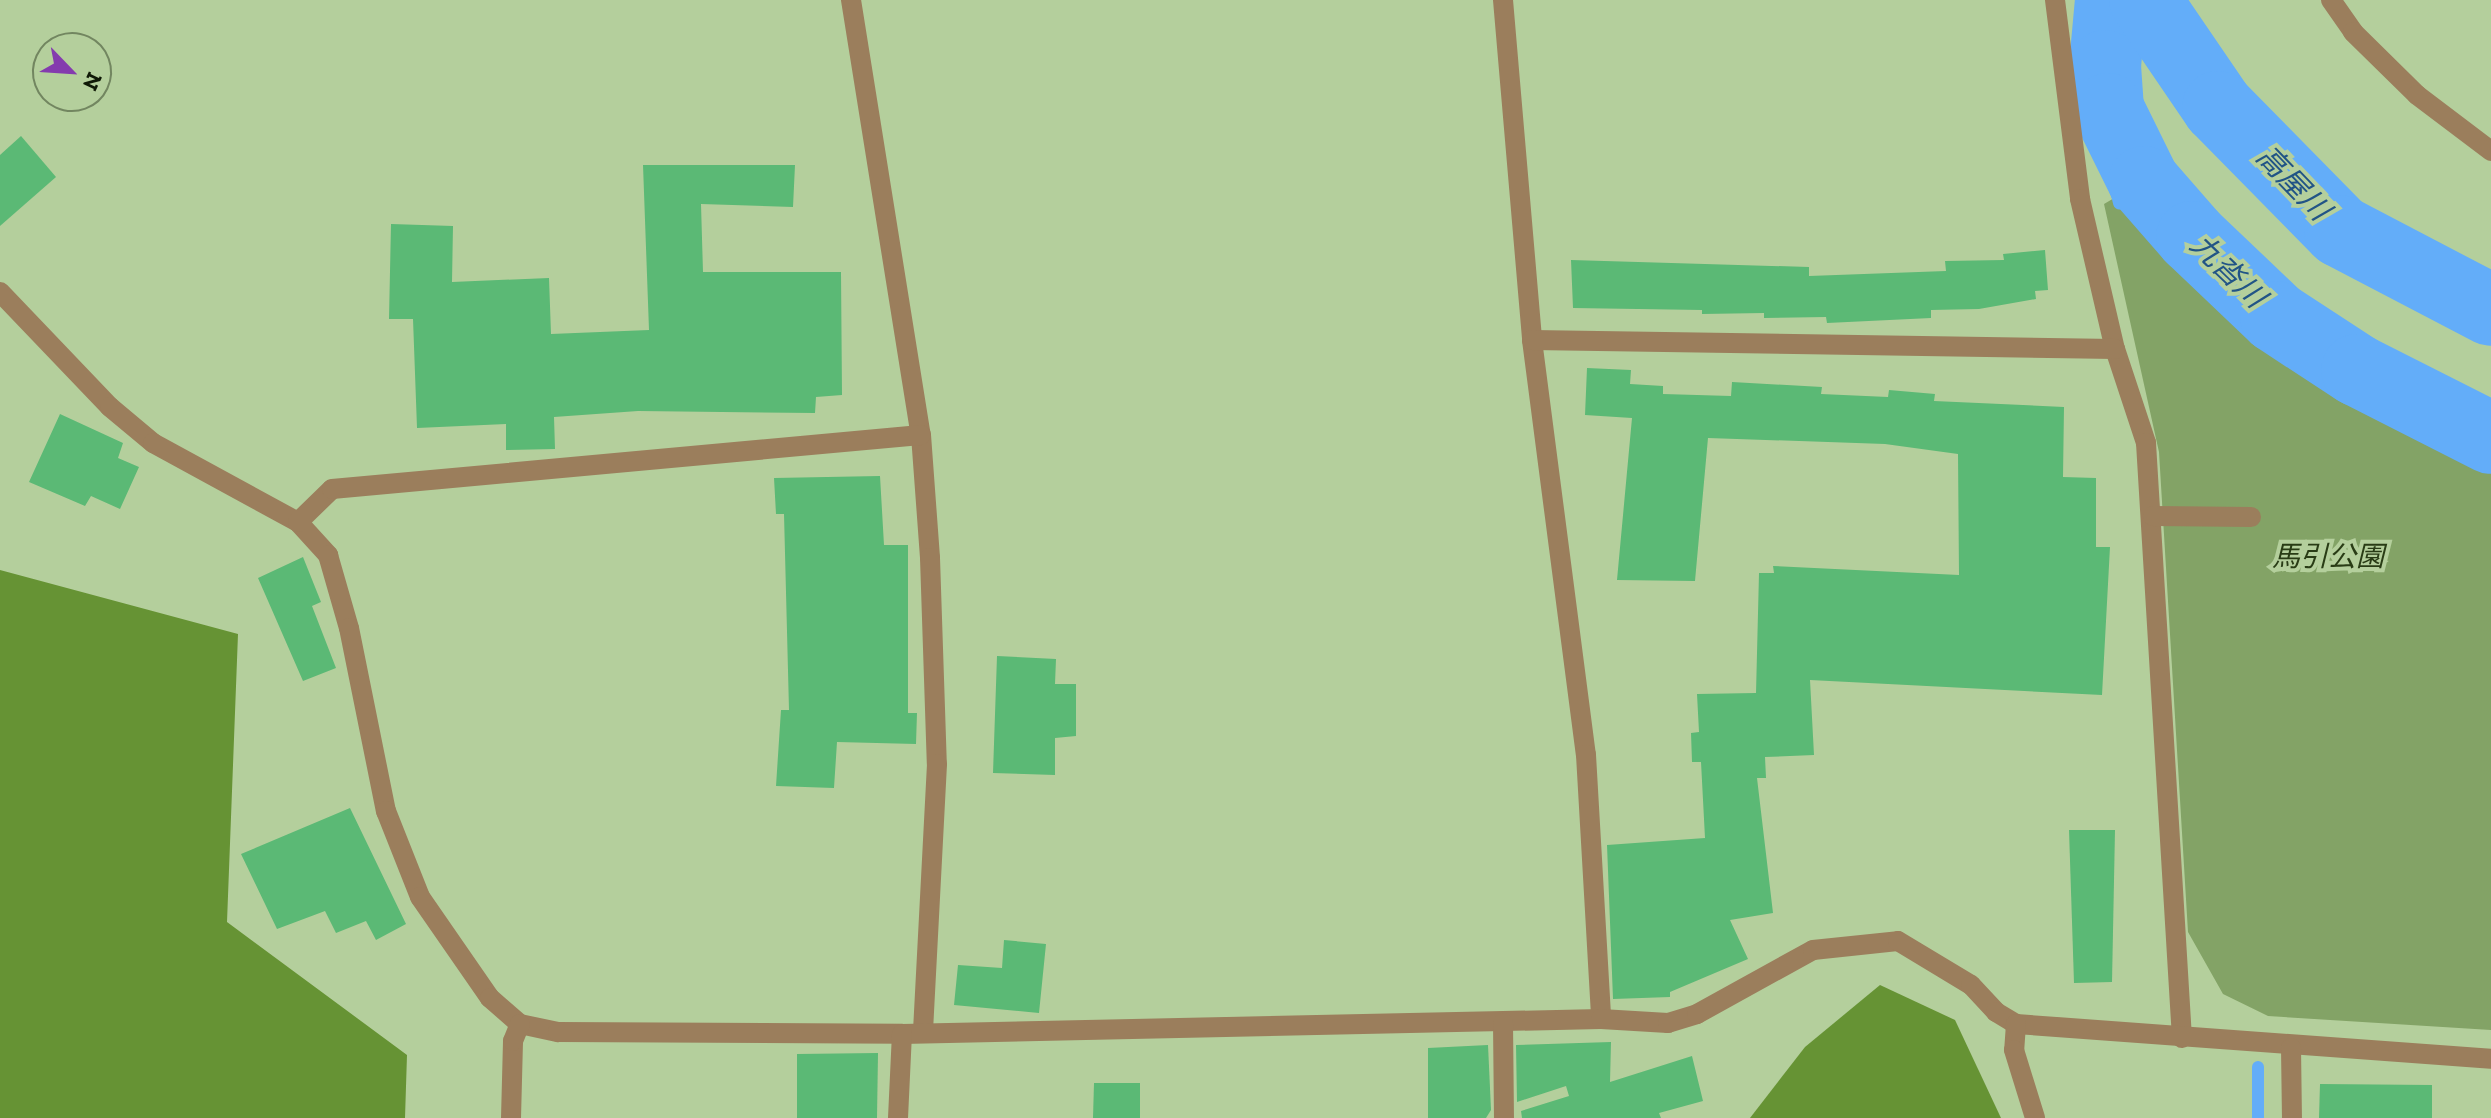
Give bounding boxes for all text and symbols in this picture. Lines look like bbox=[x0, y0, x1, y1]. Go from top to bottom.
north arrow bbox=[32, 32, 112, 112]
text: N bbox=[77, 68, 108, 95]
water label: 高屋川 bbox=[2249, 138, 2337, 228]
water label: 九沓川 bbox=[2183, 227, 2273, 315]
park label: 馬引公園 bbox=[2272, 540, 2384, 574]

